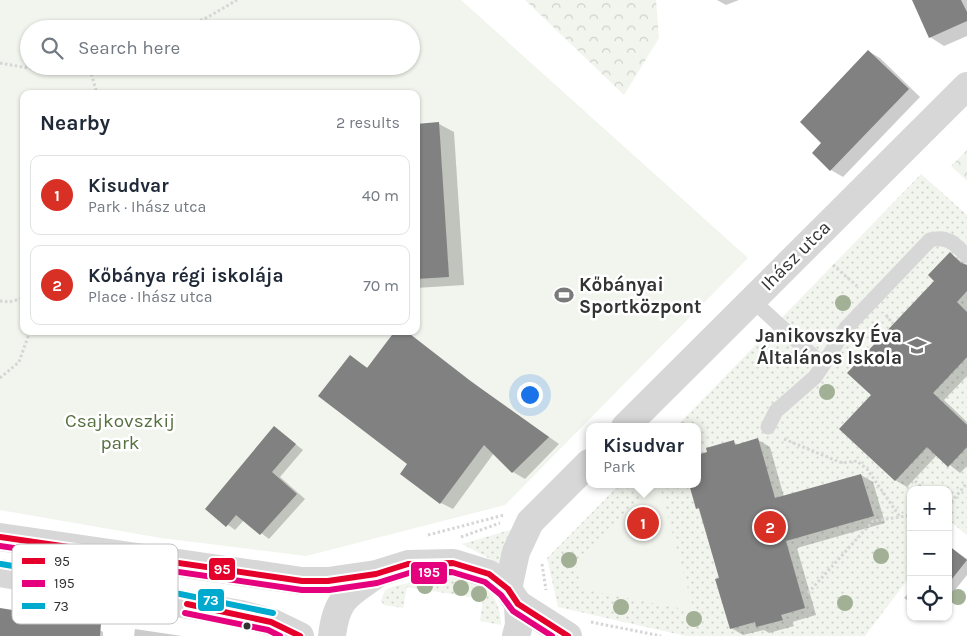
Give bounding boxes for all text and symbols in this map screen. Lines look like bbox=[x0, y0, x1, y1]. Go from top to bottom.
search box bbox=[20, 20, 420, 75]
icon: search bbox=[38, 34, 66, 62]
text: Search here bbox=[78, 37, 180, 59]
text: Nearby bbox=[40, 111, 110, 135]
text: 2 results bbox=[336, 113, 400, 132]
text: Kisudvar bbox=[88, 175, 169, 197]
text: 1 bbox=[54, 186, 60, 205]
text: 40 m bbox=[362, 186, 399, 205]
text: Park · Ihász utca bbox=[88, 197, 206, 216]
street label: Ihász utca bbox=[756, 216, 835, 295]
text: Kőbánya régi iskolája bbox=[88, 265, 284, 287]
place label: Kőbányai Sportközpont bbox=[579, 274, 701, 318]
text: 2 bbox=[52, 276, 62, 295]
text: 70 m bbox=[363, 276, 399, 295]
sports icon: Kőbányai Sportközpont bbox=[553, 284, 575, 306]
text: Place · Ihász utca bbox=[88, 287, 213, 306]
place label: Janikovszky Éva Általános Iskola bbox=[756, 322, 902, 369]
school or university icon: Janikovszky Éva Általános Iskola bbox=[906, 335, 928, 357]
your location bbox=[517, 382, 543, 408]
park label: Csajkovszkij park bbox=[65, 410, 175, 454]
popup bbox=[586, 423, 701, 488]
text: Kisudvar bbox=[603, 435, 684, 457]
text: Park bbox=[603, 457, 636, 476]
map controls bbox=[907, 486, 952, 621]
button: + bbox=[907, 486, 952, 531]
pin: 1 bbox=[627, 504, 659, 542]
pin: 2 bbox=[754, 508, 786, 546]
button: − bbox=[907, 531, 952, 576]
legend bbox=[12, 544, 178, 624]
text: 95 bbox=[54, 553, 70, 570]
line badge: 95 bbox=[208, 557, 236, 581]
text: 95 bbox=[214, 561, 230, 578]
line badge: 195 bbox=[410, 561, 448, 585]
text: 195 bbox=[418, 564, 440, 581]
text: 195 bbox=[54, 575, 75, 592]
button: locate bbox=[907, 576, 952, 621]
line badge: 73 bbox=[197, 588, 225, 612]
text: 73 bbox=[203, 592, 219, 609]
text: 73 bbox=[54, 598, 69, 615]
unlabelled marker bbox=[242, 621, 252, 631]

